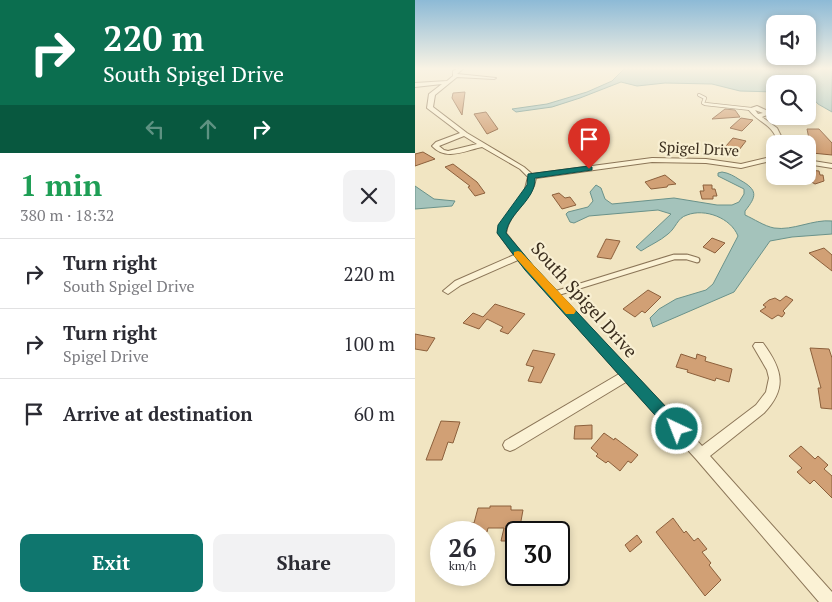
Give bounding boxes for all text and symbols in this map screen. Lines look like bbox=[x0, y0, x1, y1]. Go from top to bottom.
text: 220 m bbox=[103, 15, 204, 61]
map controls bbox=[766, 15, 816, 185]
button: sound bbox=[766, 15, 816, 65]
icon: right bbox=[20, 20, 85, 85]
text: South Spigel Drive bbox=[103, 59, 284, 88]
button: search bbox=[766, 75, 816, 125]
icon: left bbox=[141, 115, 169, 143]
icon: ahead bbox=[194, 115, 222, 143]
icon: right bbox=[247, 115, 275, 143]
pin bbox=[568, 118, 610, 169]
icon: arrive bbox=[575, 125, 603, 153]
button: layers bbox=[766, 135, 816, 185]
street label: Spigel Drive bbox=[658, 136, 740, 160]
text: 1 min bbox=[20, 165, 102, 205]
button: close bbox=[343, 170, 395, 222]
text: 380 m · 18:32 bbox=[20, 204, 114, 226]
street label: South Spigel Drive bbox=[526, 236, 643, 362]
text: Turn right bbox=[63, 250, 157, 275]
icon: right bbox=[20, 260, 48, 288]
text: 220 m bbox=[344, 261, 395, 286]
text: South Spigel Drive bbox=[63, 275, 195, 297]
text: Turn right bbox=[63, 320, 157, 345]
icon: right bbox=[20, 330, 48, 358]
text: 100 m bbox=[344, 331, 395, 356]
text: Spigel Drive bbox=[63, 345, 149, 367]
icon: arrive bbox=[20, 400, 48, 428]
text: Arrive at destination bbox=[63, 401, 252, 426]
text: 60 m bbox=[354, 401, 395, 426]
position arrow bbox=[650, 402, 702, 454]
speed limit sign: 30 bbox=[505, 521, 570, 586]
text: 26 bbox=[448, 531, 477, 564]
button: Exit bbox=[20, 534, 203, 592]
button: Share bbox=[213, 534, 395, 592]
text: km/h bbox=[449, 558, 476, 573]

